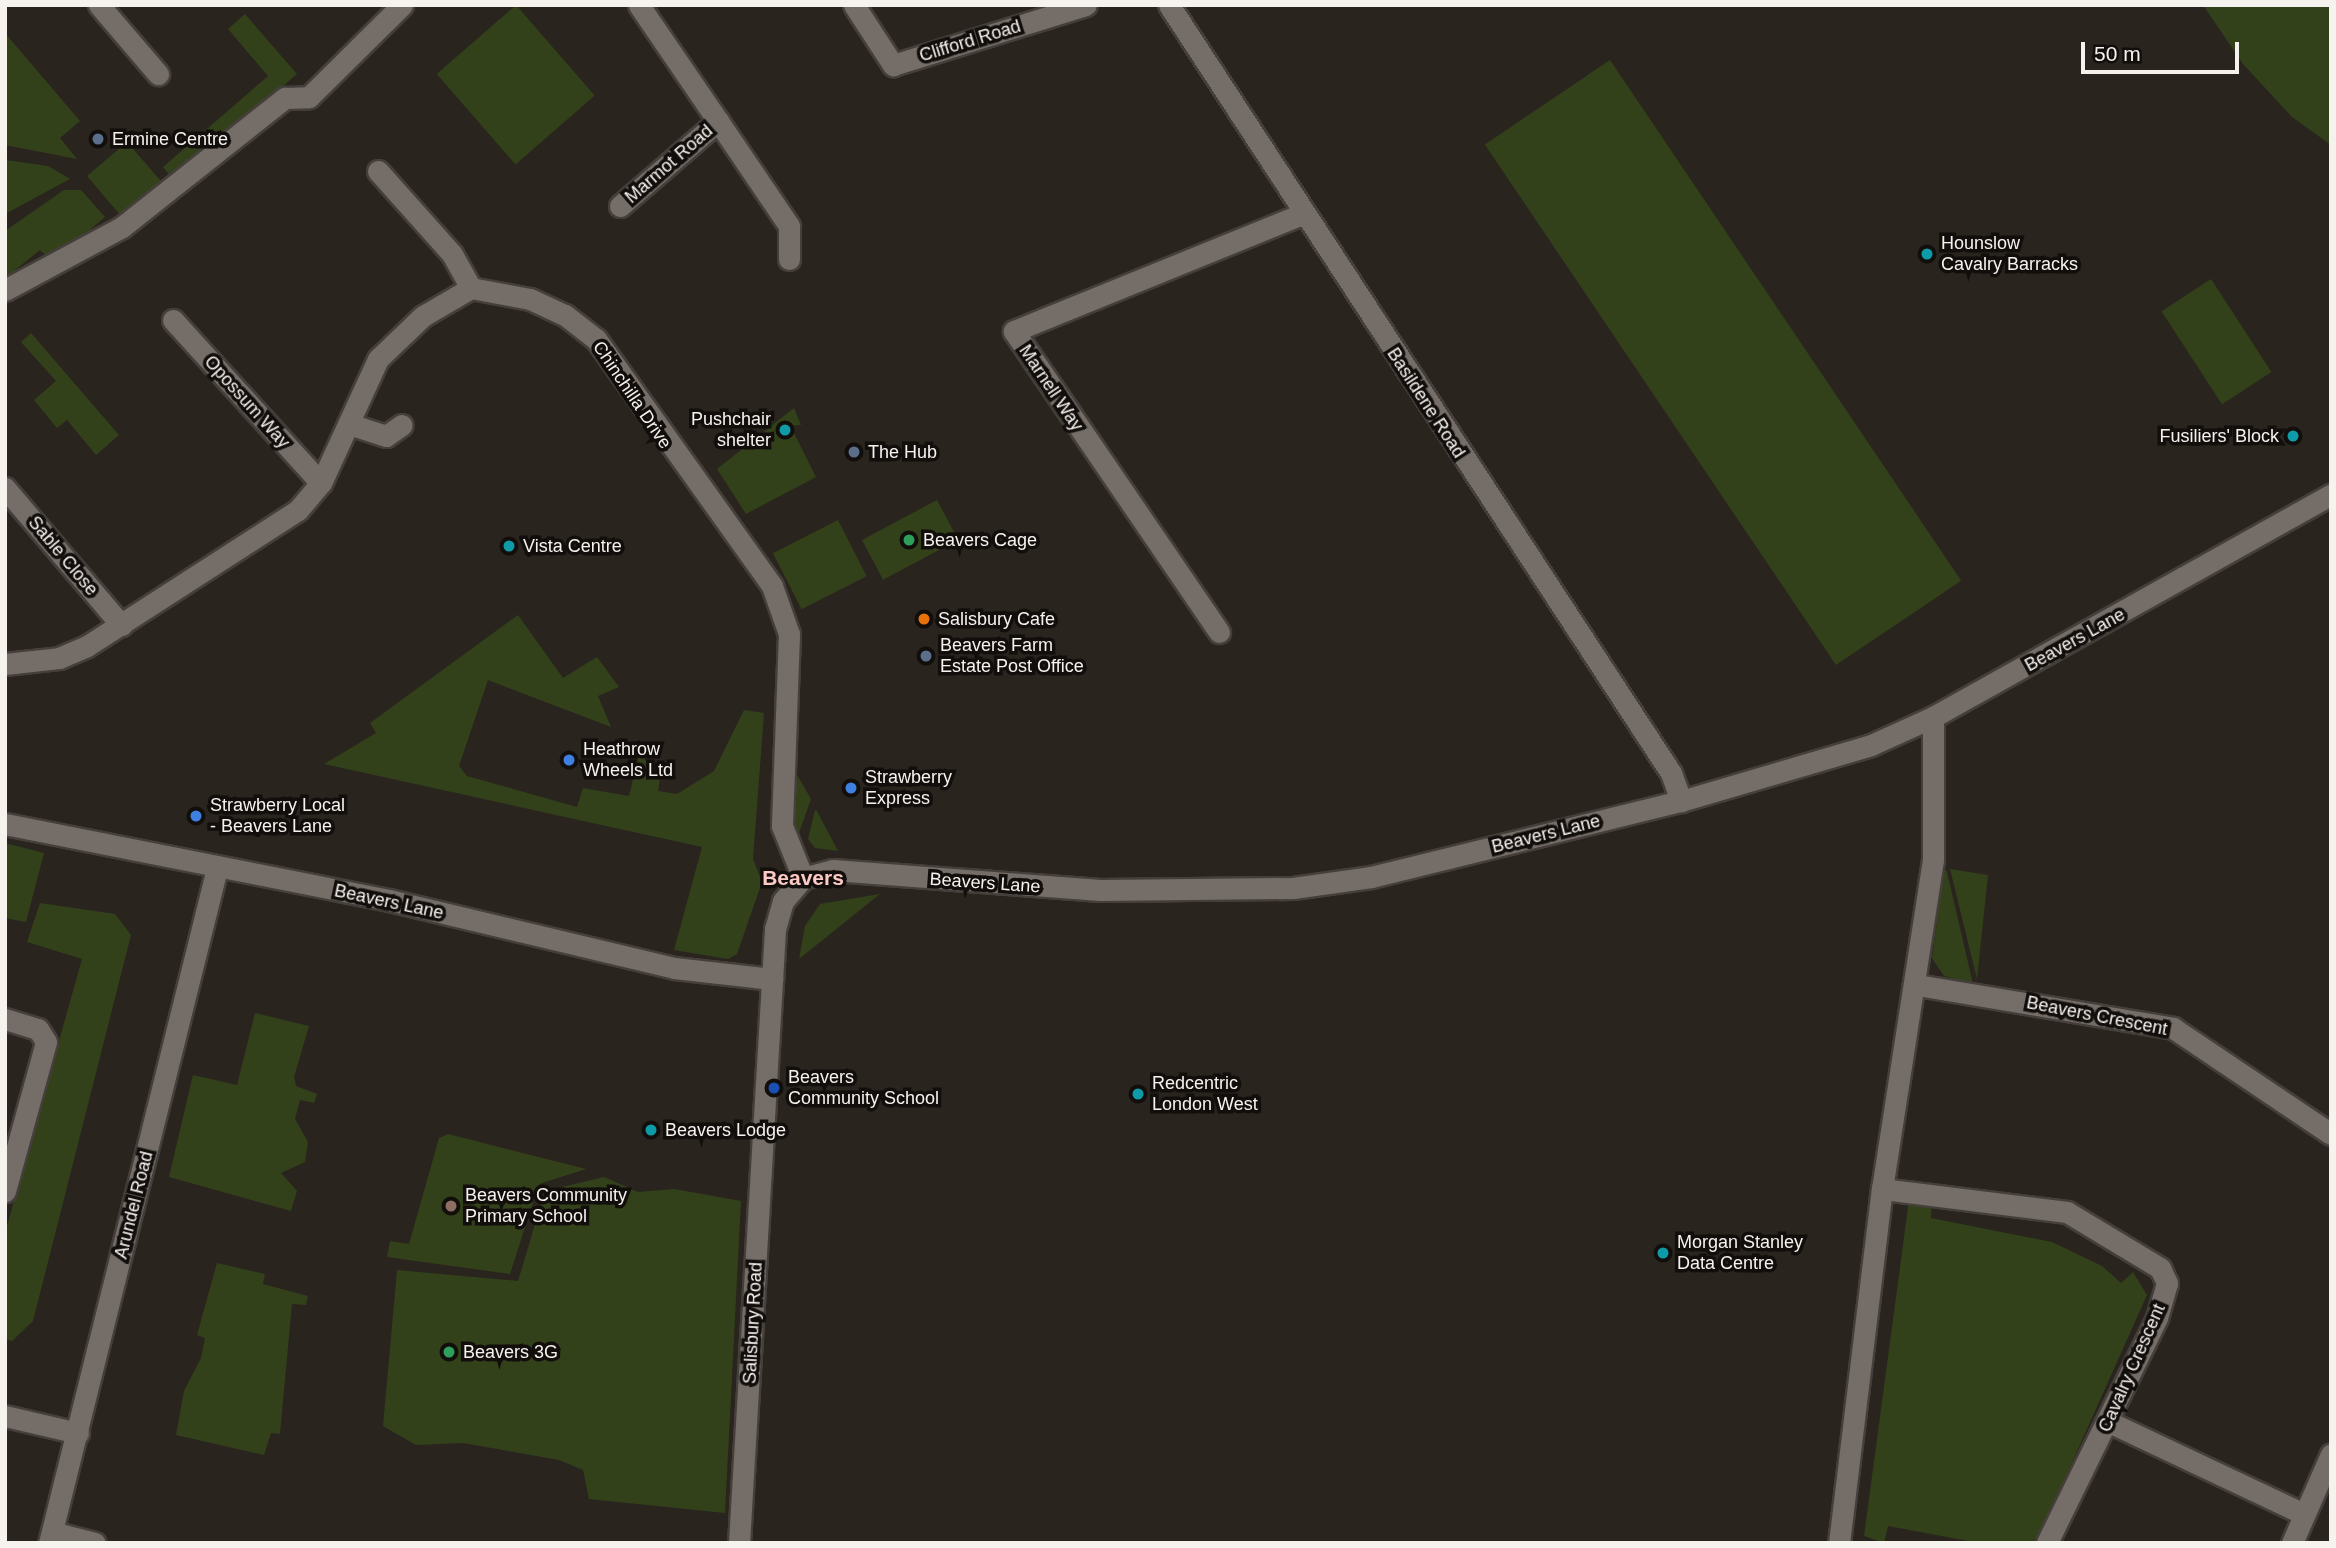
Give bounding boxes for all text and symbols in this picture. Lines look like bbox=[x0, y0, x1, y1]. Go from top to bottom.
street label: Clifford Road bbox=[917, 15, 1023, 67]
scale bar bbox=[2084, 28, 2242, 72]
text: 50 m bbox=[2094, 42, 2141, 65]
street label: Marmot Road bbox=[621, 120, 717, 208]
place label: Ermine Centre bbox=[112, 128, 228, 150]
marker: Ermine Centre bbox=[90, 131, 106, 147]
place label: Hounslow Cavalry Barracks bbox=[1941, 233, 2078, 276]
marker: Hounslow Cavalry Barracks bbox=[1919, 246, 1935, 262]
street label: Chinchilla Drive bbox=[588, 337, 676, 453]
street label: Marnell Way bbox=[1014, 341, 1088, 435]
street label: Basildene Road bbox=[1382, 344, 1470, 462]
street label: Opossum Way bbox=[200, 351, 294, 453]
place label: Pushchair shelter bbox=[691, 409, 771, 452]
marker: Pushchair shelter bbox=[777, 422, 793, 438]
place label: Fusiliers' Block bbox=[2160, 425, 2279, 447]
marker: Fusiliers' Block bbox=[2285, 428, 2301, 444]
place label: The Hub bbox=[868, 441, 937, 463]
marker: The Hub bbox=[846, 444, 862, 460]
street label: Sable Close bbox=[24, 512, 102, 600]
place label: Beavers Cage bbox=[923, 529, 1037, 551]
marker: Beavers Cage bbox=[901, 532, 917, 548]
place label: Vista Centre bbox=[523, 535, 622, 557]
marker: Vista Centre bbox=[501, 538, 517, 554]
street label: Beavers Lane bbox=[2021, 604, 2129, 676]
place label: Salisbury Cafe bbox=[938, 608, 1055, 630]
marker: Salisbury Cafe bbox=[916, 611, 932, 627]
place label: Beavers Farm Estate Post Office bbox=[940, 635, 1084, 678]
marker: Beavers Farm Estate Post Office bbox=[918, 648, 934, 664]
place label: Heathrow Wheels Ltd bbox=[583, 739, 673, 782]
marker: Heathrow Wheels Ltd bbox=[561, 752, 577, 768]
place label: Strawberry Express bbox=[865, 767, 952, 810]
marker: Strawberry Express bbox=[843, 780, 859, 796]
place label: Strawberry Local - Beavers Lane bbox=[210, 795, 345, 838]
marker: Strawberry Local - Beavers Lane bbox=[188, 808, 204, 824]
street label: Beavers Lane bbox=[1489, 810, 1603, 858]
district label: Beavers bbox=[762, 865, 844, 891]
street label: Beavers Lane bbox=[929, 868, 1041, 898]
street label: Beavers Lane bbox=[332, 880, 446, 924]
street label: Beavers Crescent bbox=[2025, 992, 2169, 1040]
place label: Beavers Community School bbox=[788, 1067, 939, 1110]
place label: Redcentric London West bbox=[1152, 1073, 1258, 1116]
marker: Beavers Community School bbox=[766, 1080, 782, 1096]
marker: Redcentric London West bbox=[1130, 1086, 1146, 1102]
place label: Beavers Lodge bbox=[665, 1119, 786, 1141]
marker: Beavers Lodge bbox=[643, 1122, 659, 1138]
street label: Arundel Road bbox=[110, 1149, 158, 1261]
place label: Beavers Community Primary School bbox=[465, 1185, 627, 1228]
marker: Beavers Community Primary School bbox=[443, 1198, 459, 1214]
place label: Morgan Stanley Data Centre bbox=[1677, 1232, 1803, 1274]
marker: Morgan Stanley Data Centre bbox=[1655, 1245, 1671, 1261]
street label: Salisbury Road bbox=[739, 1261, 767, 1385]
street label: Cavalry Crescent bbox=[2094, 1301, 2170, 1435]
place label: Beavers 3G bbox=[463, 1341, 558, 1363]
marker: Beavers 3G bbox=[441, 1344, 457, 1360]

